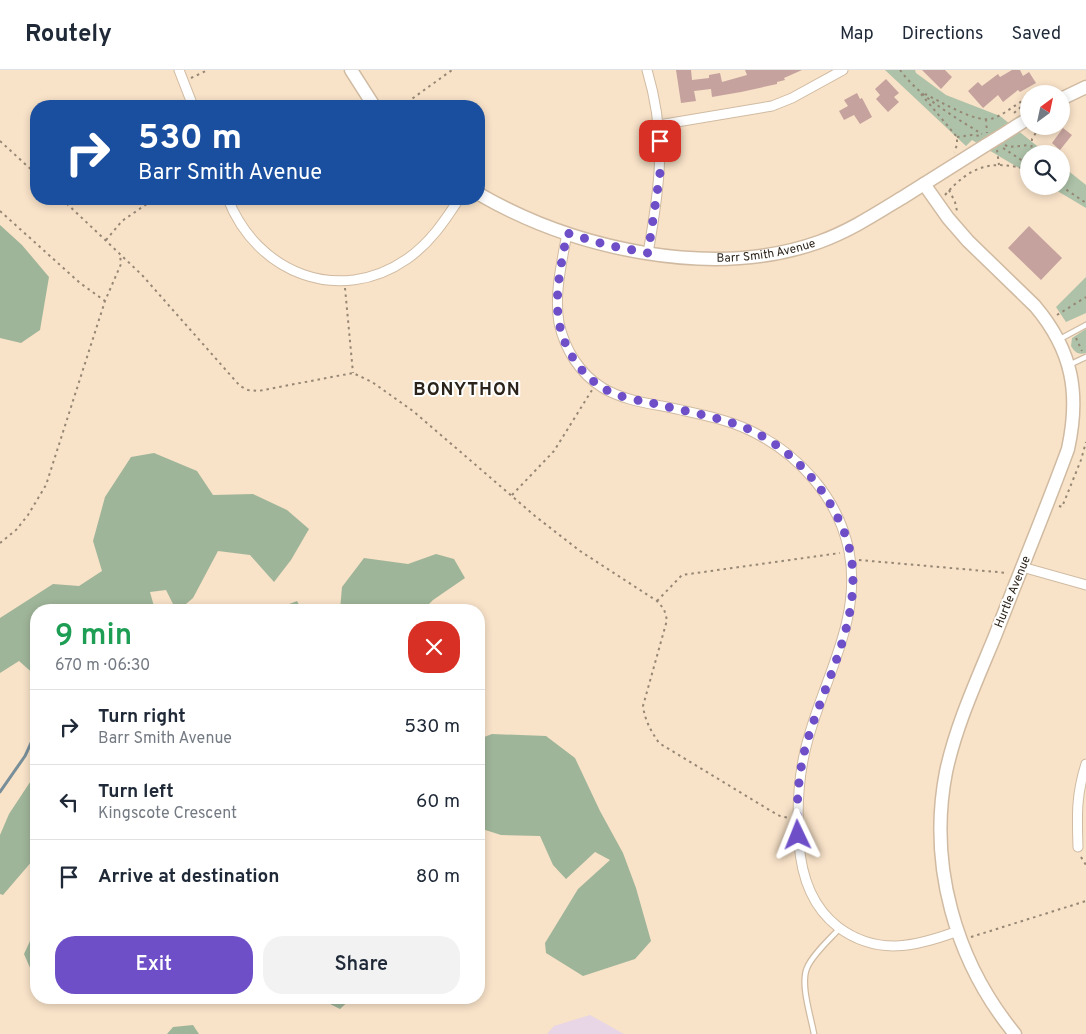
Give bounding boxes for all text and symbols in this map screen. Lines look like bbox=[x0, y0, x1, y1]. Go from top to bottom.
text: Routely bbox=[25, 20, 112, 50]
text: Map bbox=[840, 23, 874, 46]
text: Directions bbox=[902, 23, 984, 46]
text: Saved bbox=[1012, 23, 1061, 46]
north arrow bbox=[1020, 85, 1070, 135]
map controls bbox=[1020, 85, 1070, 195]
text: 530 m bbox=[138, 117, 242, 161]
icon: right bbox=[55, 120, 120, 185]
pin bbox=[639, 120, 681, 162]
icon: arrive bbox=[646, 127, 674, 155]
button: search bbox=[1020, 145, 1070, 195]
text: Barr Smith Avenue bbox=[138, 160, 322, 187]
street label: Barr Smith Avenue bbox=[716, 236, 818, 267]
district label: BONYTHON bbox=[413, 379, 521, 402]
street label: Hurtle Avenue bbox=[991, 554, 1035, 630]
text: 9 min bbox=[55, 618, 132, 655]
button: close bbox=[408, 621, 460, 673]
text: 670 m · 06:30 bbox=[55, 656, 150, 676]
text: Turn right bbox=[98, 705, 186, 729]
icon: right bbox=[55, 713, 83, 741]
text: 530 m bbox=[404, 715, 460, 739]
text: Barr Smith Avenue bbox=[98, 729, 232, 749]
text: Turn left bbox=[98, 780, 174, 804]
icon: left bbox=[55, 788, 83, 816]
text: 60 m bbox=[416, 790, 460, 814]
text: Kingscote Crescent bbox=[98, 804, 237, 824]
position arrow bbox=[771, 808, 823, 860]
icon: arrive bbox=[55, 863, 83, 891]
text: Arrive at destination bbox=[98, 865, 279, 889]
text: 80 m bbox=[416, 865, 460, 889]
button: Exit bbox=[55, 936, 253, 994]
button: Share bbox=[263, 936, 460, 994]

